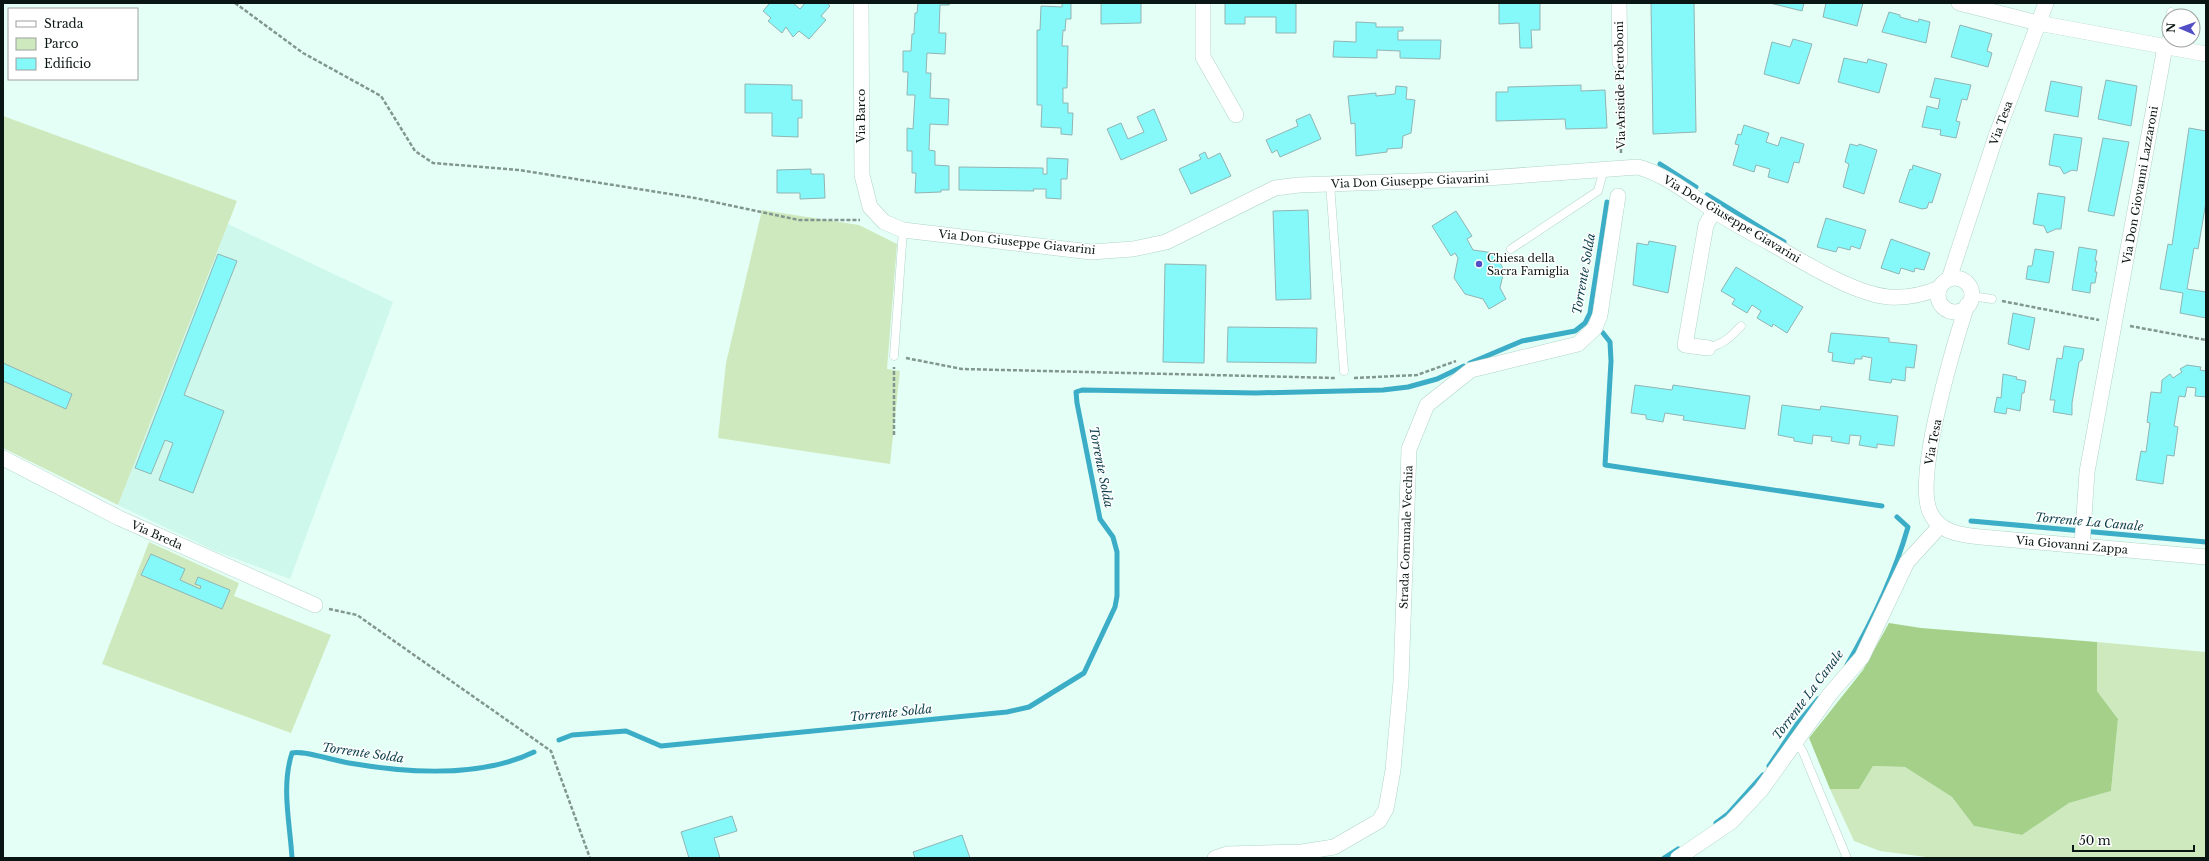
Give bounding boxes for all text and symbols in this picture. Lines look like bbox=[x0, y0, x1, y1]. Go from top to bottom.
legend bbox=[8, 8, 138, 80]
north arrow bbox=[2161, 8, 2201, 48]
text: Strada bbox=[44, 16, 84, 31]
street label: Via Aristide Pietroboni bbox=[1612, 21, 1628, 150]
text: N bbox=[2164, 22, 2178, 33]
text: Parco bbox=[44, 36, 79, 51]
text: Edificio bbox=[44, 56, 91, 71]
street label: Via Barco bbox=[854, 89, 868, 144]
street label: Via Tesa bbox=[1986, 98, 2016, 148]
street label: Via Don Giovanni Lazzaroni bbox=[2119, 105, 2161, 266]
street label: Via Don Giuseppe Giavarini bbox=[1330, 171, 1489, 191]
street label: Via Don Giuseppe Giavarini bbox=[1660, 172, 1803, 266]
street label: Via Don Giuseppe Giavarini bbox=[937, 227, 1096, 257]
water label: Torrente Solda bbox=[1569, 232, 1598, 316]
place label: Chiesa della Sacra Famiglia bbox=[1487, 251, 1570, 278]
marker: Chiesa della Sacra Famiglia bbox=[1474, 259, 1484, 269]
street label: Via Tesa bbox=[1922, 417, 1944, 467]
water label: Torrente Solda bbox=[1086, 425, 1117, 509]
street label: Strada Comunale Vecchia bbox=[1396, 464, 1416, 609]
water label: Torrente La Canale bbox=[2034, 509, 2144, 534]
street label: Via Breda bbox=[128, 517, 186, 553]
street label: Via Giovanni Zappa bbox=[2015, 533, 2129, 557]
water label: Torrente La Canale bbox=[1769, 646, 1847, 743]
water label: Torrente Solda bbox=[849, 701, 933, 724]
water label: Torrente Solda bbox=[321, 739, 405, 766]
scale bar bbox=[2073, 827, 2194, 853]
text: 50 m bbox=[2079, 833, 2111, 848]

